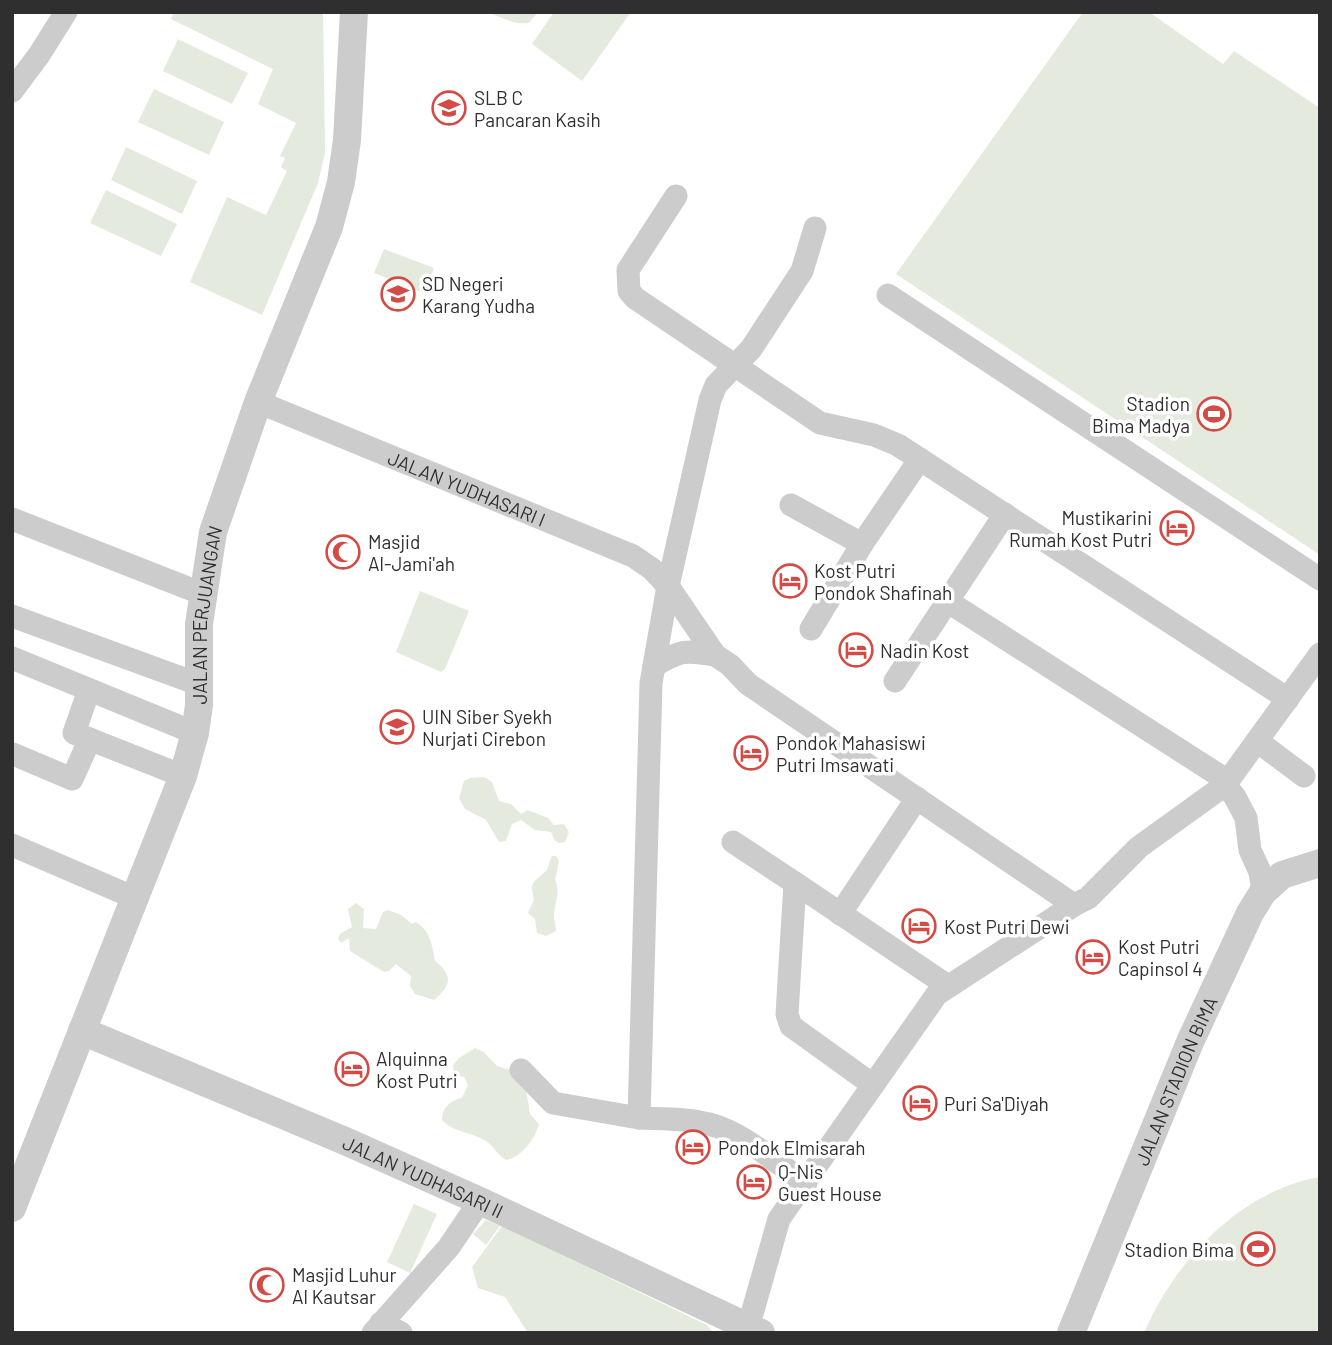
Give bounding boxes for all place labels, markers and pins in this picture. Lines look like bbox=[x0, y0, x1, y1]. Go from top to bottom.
place label: SLB C Pancaran Kasih bbox=[474, 86, 601, 131]
school or university icon: SLB C Pancaran Kasih bbox=[430, 89, 468, 127]
place label: SD Negeri Karang Yudha bbox=[422, 272, 535, 317]
school or university icon: SD Negeri Karang Yudha bbox=[379, 275, 417, 313]
place label: Stadion Bima Madya bbox=[1092, 392, 1190, 437]
sports icon: Stadion Bima Madya bbox=[1195, 395, 1233, 433]
place label: Mustikarini Rumah Kost Putri bbox=[1009, 506, 1152, 551]
hotel icon: Mustikarini Rumah Kost Putri bbox=[1158, 509, 1196, 547]
place label: Masjid Al-Jami'ah bbox=[368, 530, 455, 575]
mosque icon: Masjid Al-Jami'ah bbox=[324, 533, 362, 571]
place label: Kost Putri Pondok Shafinah bbox=[814, 559, 952, 604]
hotel icon: Kost Putri Pondok Shafinah bbox=[771, 562, 809, 600]
hotel icon: Nadin Kost bbox=[837, 631, 875, 669]
place label: Nadin Kost bbox=[880, 639, 970, 662]
place label: UIN Siber Syekh Nurjati Cirebon bbox=[422, 705, 552, 750]
school or university icon: UIN Siber Syekh Nurjati Cirebon bbox=[378, 708, 416, 746]
place label: Pondok Mahasiswi Putri Imsawati bbox=[776, 731, 926, 776]
hotel icon: Pondok Mahasiswi Putri Imsawati bbox=[732, 734, 770, 772]
hotel icon: Kost Putri Dewi bbox=[900, 907, 938, 945]
place label: Kost Putri Dewi bbox=[944, 915, 1070, 938]
place label: Kost Putri Capinsol 4 bbox=[1118, 935, 1203, 980]
hotel icon: Kost Putri Capinsol 4 bbox=[1074, 938, 1112, 976]
place label: Alquinna Kost Putri bbox=[376, 1047, 458, 1092]
hotel icon: Alquinna Kost Putri bbox=[333, 1050, 371, 1088]
hotel icon: Puri Sa'Diyah bbox=[901, 1084, 939, 1122]
place label: Puri Sa'Diyah bbox=[944, 1092, 1049, 1115]
hotel icon: Pondok Elmisarah bbox=[674, 1128, 712, 1166]
place label: Pondok Elmisarah bbox=[718, 1136, 866, 1159]
place label: Q-Nis Guest House bbox=[778, 1160, 882, 1205]
hotel icon: Q-Nis Guest House bbox=[735, 1163, 773, 1201]
sports icon: Stadion Bima bbox=[1239, 1230, 1277, 1268]
place label: Stadion Bima bbox=[1124, 1238, 1234, 1261]
place label: Masjid Luhur Al Kautsar bbox=[292, 1263, 397, 1308]
mosque icon: Masjid Luhur Al Kautsar bbox=[248, 1266, 286, 1304]

